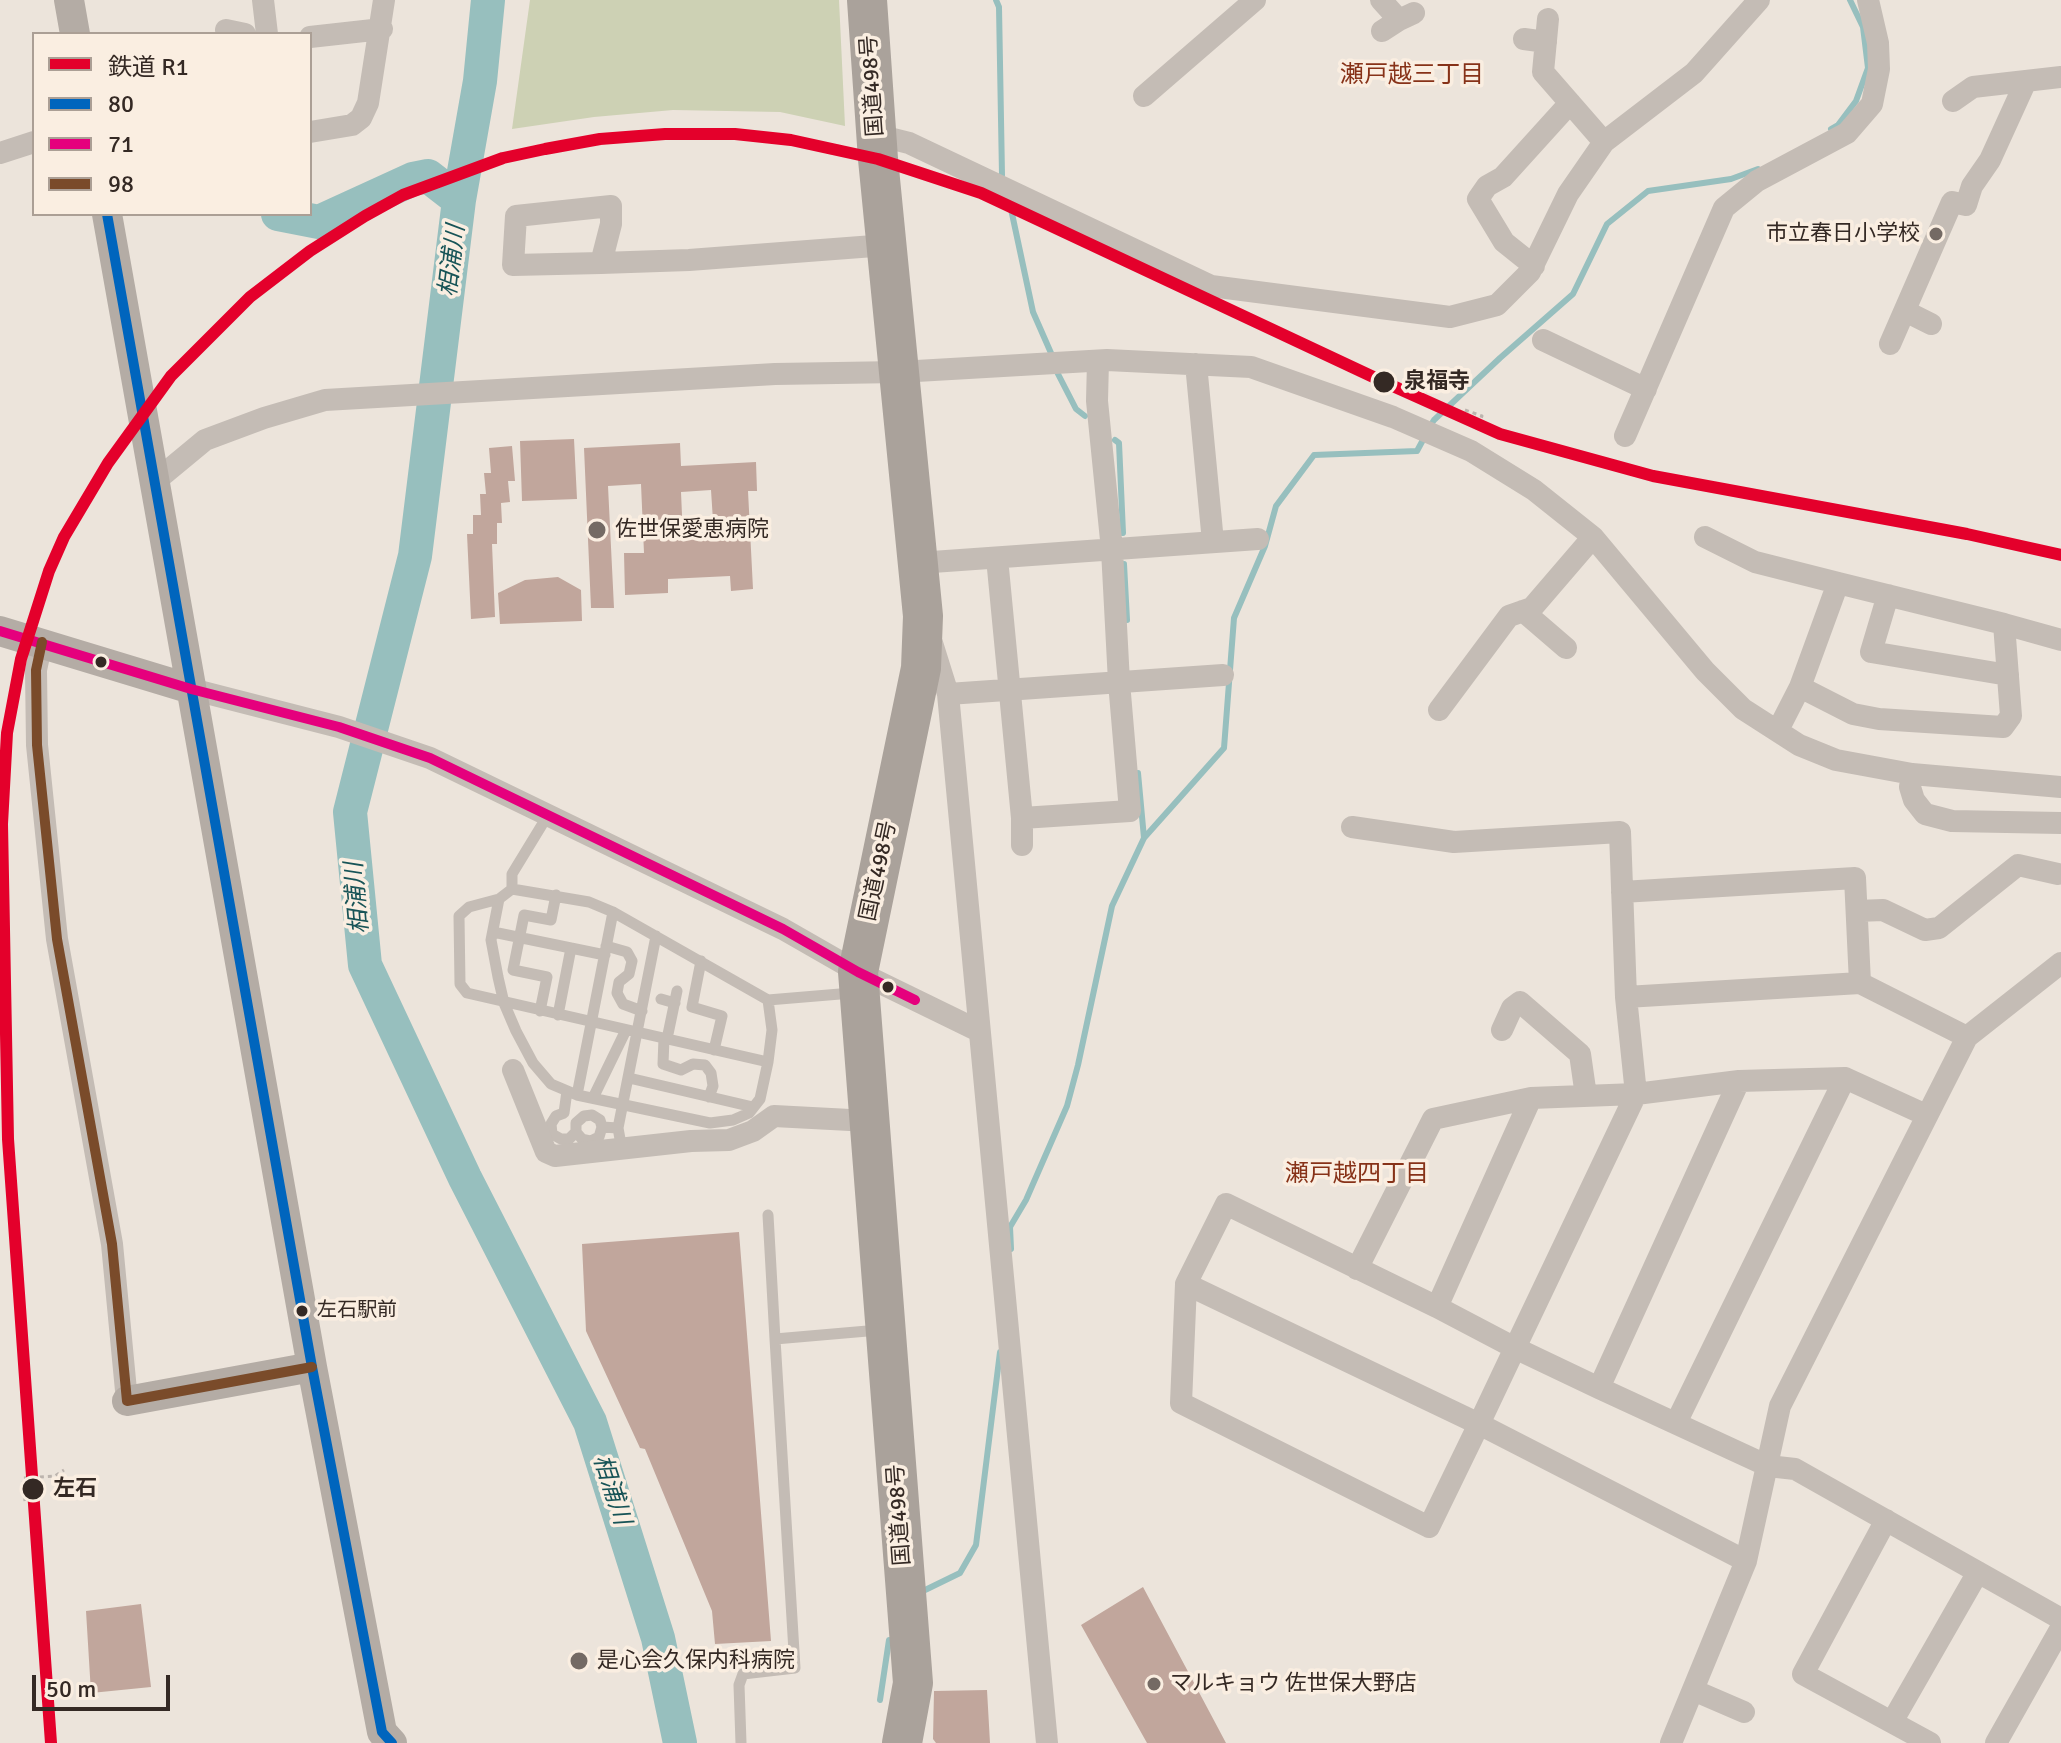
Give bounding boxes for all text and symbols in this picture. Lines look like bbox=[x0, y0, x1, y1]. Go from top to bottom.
legend bbox=[32, 32, 312, 216]
street label: 国道498号 bbox=[856, 34, 890, 138]
text: 鉄道 R1 bbox=[108, 52, 189, 82]
district label: 瀬戸越三丁目 bbox=[1340, 62, 1484, 90]
text: 80 bbox=[108, 89, 134, 119]
text: 71 bbox=[108, 129, 134, 159]
text: 98 bbox=[108, 169, 134, 199]
place label: 市立春日小学校 bbox=[1766, 221, 1920, 247]
water label: 相浦川 bbox=[434, 224, 472, 298]
marker: 市立春日小学校 bbox=[1927, 225, 1945, 243]
marker: 泉福寺 bbox=[1371, 369, 1397, 395]
place label: 泉福寺 bbox=[1404, 369, 1470, 395]
place label: 佐世保愛恵病院 bbox=[615, 517, 769, 543]
marker: 佐世保愛恵病院 bbox=[586, 519, 608, 541]
unlabelled marker bbox=[93, 654, 109, 670]
street label: 国道498号 bbox=[856, 819, 902, 923]
water label: 相浦川 bbox=[341, 861, 375, 935]
unlabelled marker bbox=[880, 979, 896, 995]
district label: 瀬戸越四丁目 bbox=[1285, 1161, 1429, 1189]
place label: 左石駅前 bbox=[317, 1299, 397, 1323]
marker: 左石駅前 bbox=[294, 1303, 310, 1319]
water label: 相浦川 bbox=[586, 1451, 636, 1529]
street label: 国道498号 bbox=[883, 1463, 917, 1567]
marker: 左石 bbox=[20, 1476, 46, 1502]
place label: 左石 bbox=[53, 1476, 97, 1502]
place label: 是心会久保内科病院 bbox=[597, 1648, 795, 1674]
marker: 是心会久保内科病院 bbox=[568, 1650, 590, 1672]
scale bar bbox=[36, 1659, 174, 1709]
place label: マルキョウ 佐世保大野店 bbox=[1170, 1671, 1417, 1697]
text: 50 m bbox=[46, 1674, 96, 1704]
marker: マルキョウ 佐世保大野店 bbox=[1145, 1675, 1163, 1693]

